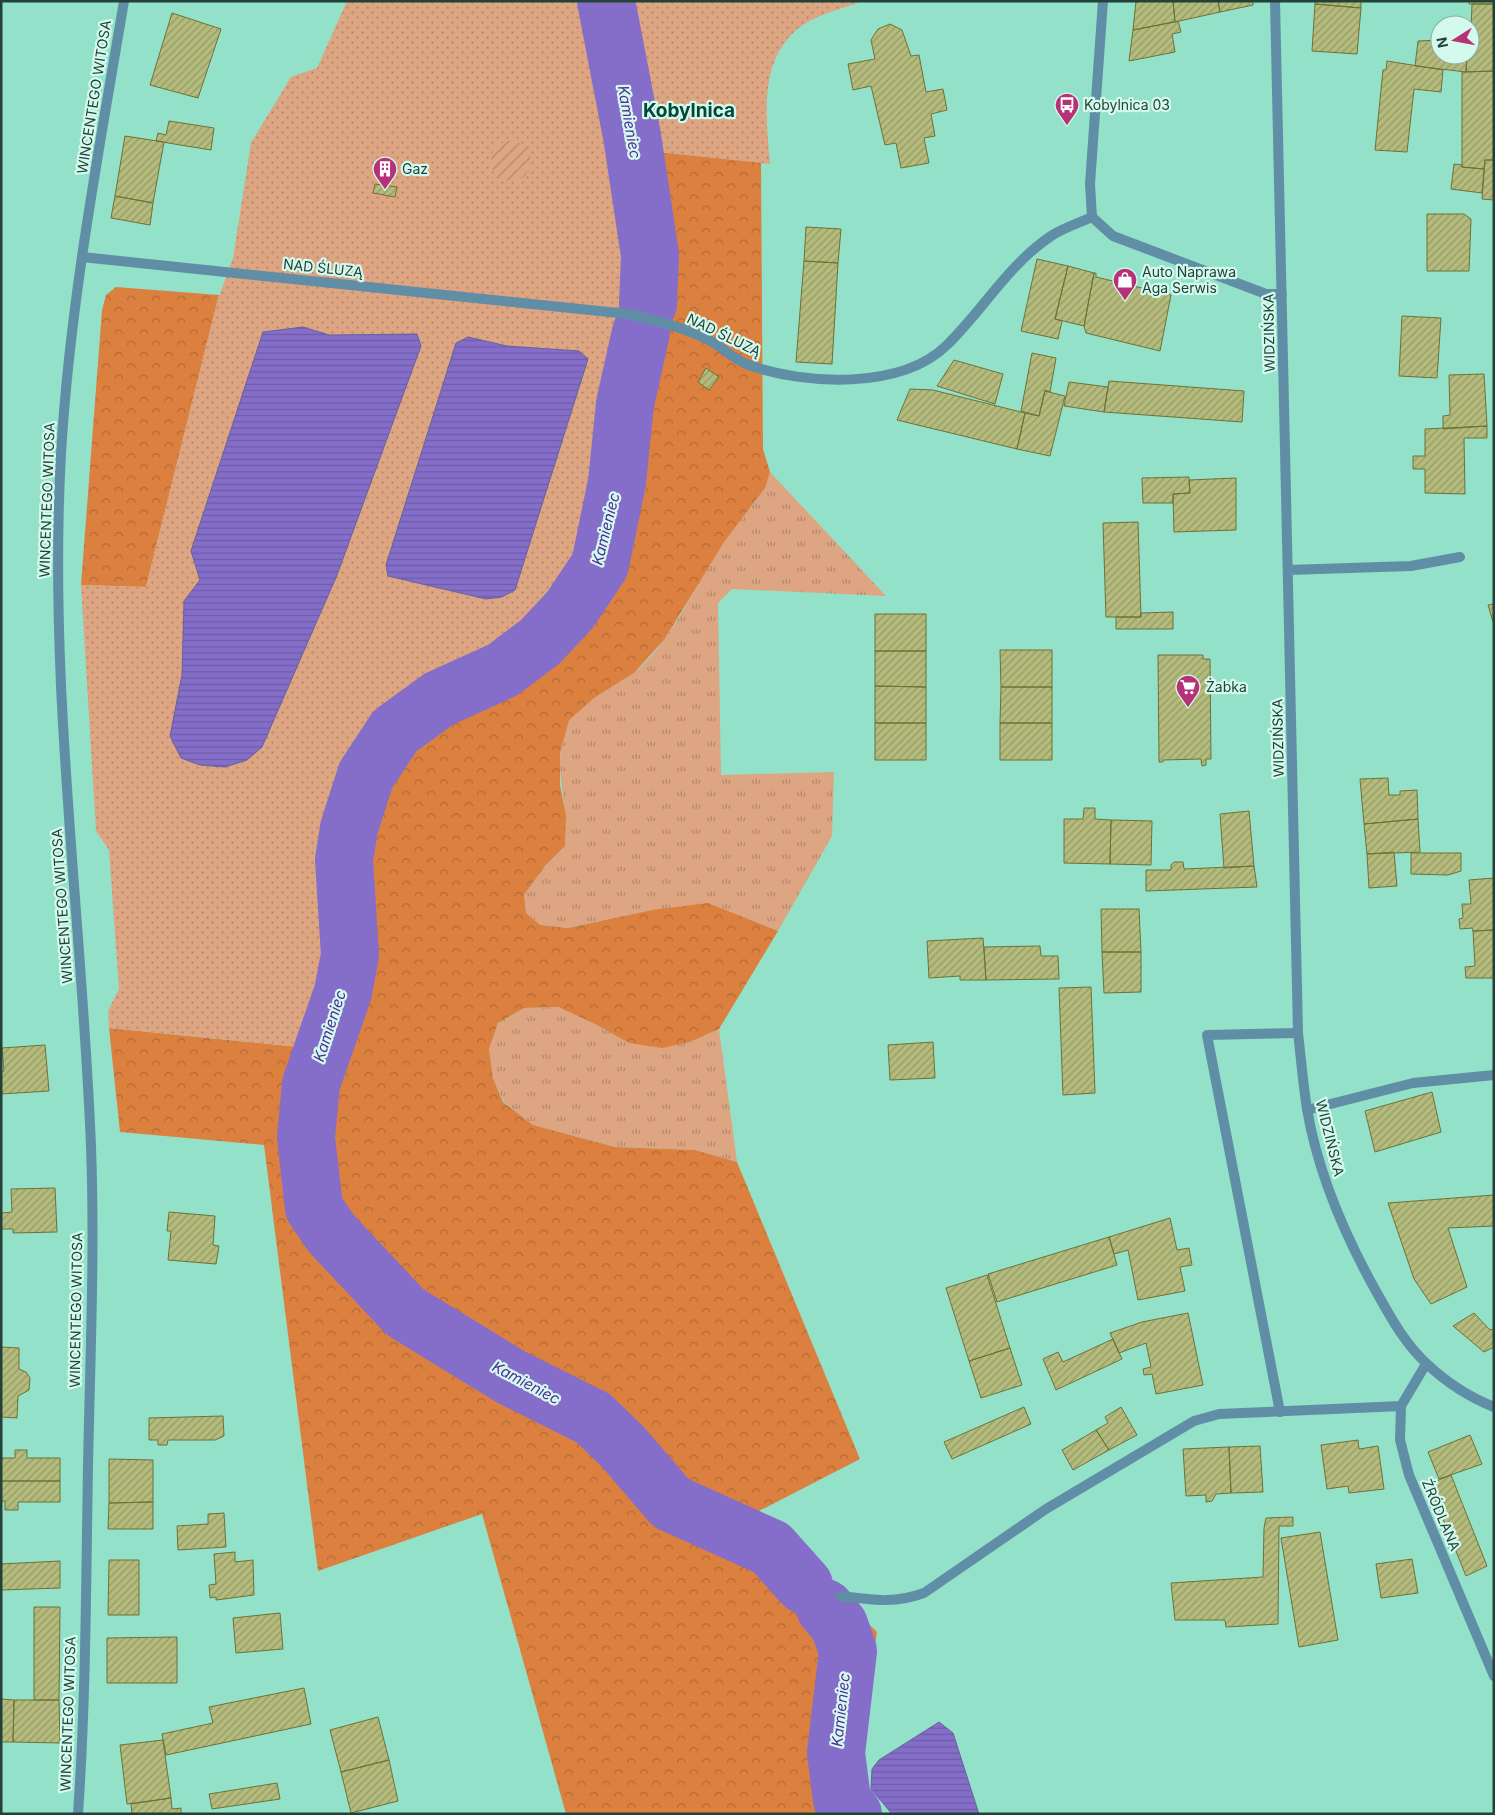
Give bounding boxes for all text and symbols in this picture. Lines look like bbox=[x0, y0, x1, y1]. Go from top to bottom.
north arrow bbox=[1430, 15, 1480, 65]
street label: WINCENTEGO WITOSA bbox=[73, 19, 114, 175]
text: N bbox=[1432, 36, 1451, 49]
water label: Kamieniec bbox=[614, 84, 645, 160]
bus stop icon: Kobylnica 03 bbox=[1054, 92, 1080, 126]
place label: Kobylnica 03 bbox=[1084, 96, 1170, 113]
district label: Kobylnica bbox=[643, 99, 735, 122]
building icon: Gaz bbox=[372, 156, 398, 190]
place label: Gaz bbox=[402, 160, 428, 177]
street label: NAD ŚLUZĄ bbox=[282, 255, 364, 280]
place label: Auto Naprawa Aga Serwis bbox=[1142, 263, 1236, 296]
shop icon: Auto Naprawa Aga Serwis bbox=[1112, 267, 1138, 301]
street label: WIDZIŃSKA bbox=[1259, 293, 1278, 373]
street label: NAD ŚLUZĄ bbox=[685, 309, 764, 360]
street label: WINCENTEGO WITOSA bbox=[35, 422, 58, 578]
water label: Kamieniec bbox=[587, 490, 624, 567]
supermarket icon: Żabka bbox=[1175, 674, 1201, 708]
place label: Żabka bbox=[1206, 678, 1247, 695]
street label: WIDZIŃSKA bbox=[1268, 698, 1287, 778]
street label: WINCENTEGO WITOSA bbox=[48, 828, 75, 984]
water label: Kamieniec bbox=[309, 987, 350, 1064]
street label: WIDZIŃSKA bbox=[1313, 1098, 1348, 1178]
street label: WINCENTEGO WITOSA bbox=[66, 1232, 85, 1388]
water label: Kamieniec bbox=[489, 1357, 564, 1408]
street label: ŹRÓDLANA bbox=[1419, 1476, 1464, 1554]
street label: WINCENTEGO WITOSA bbox=[56, 1636, 79, 1792]
water label: Kamieniec bbox=[827, 1672, 854, 1748]

